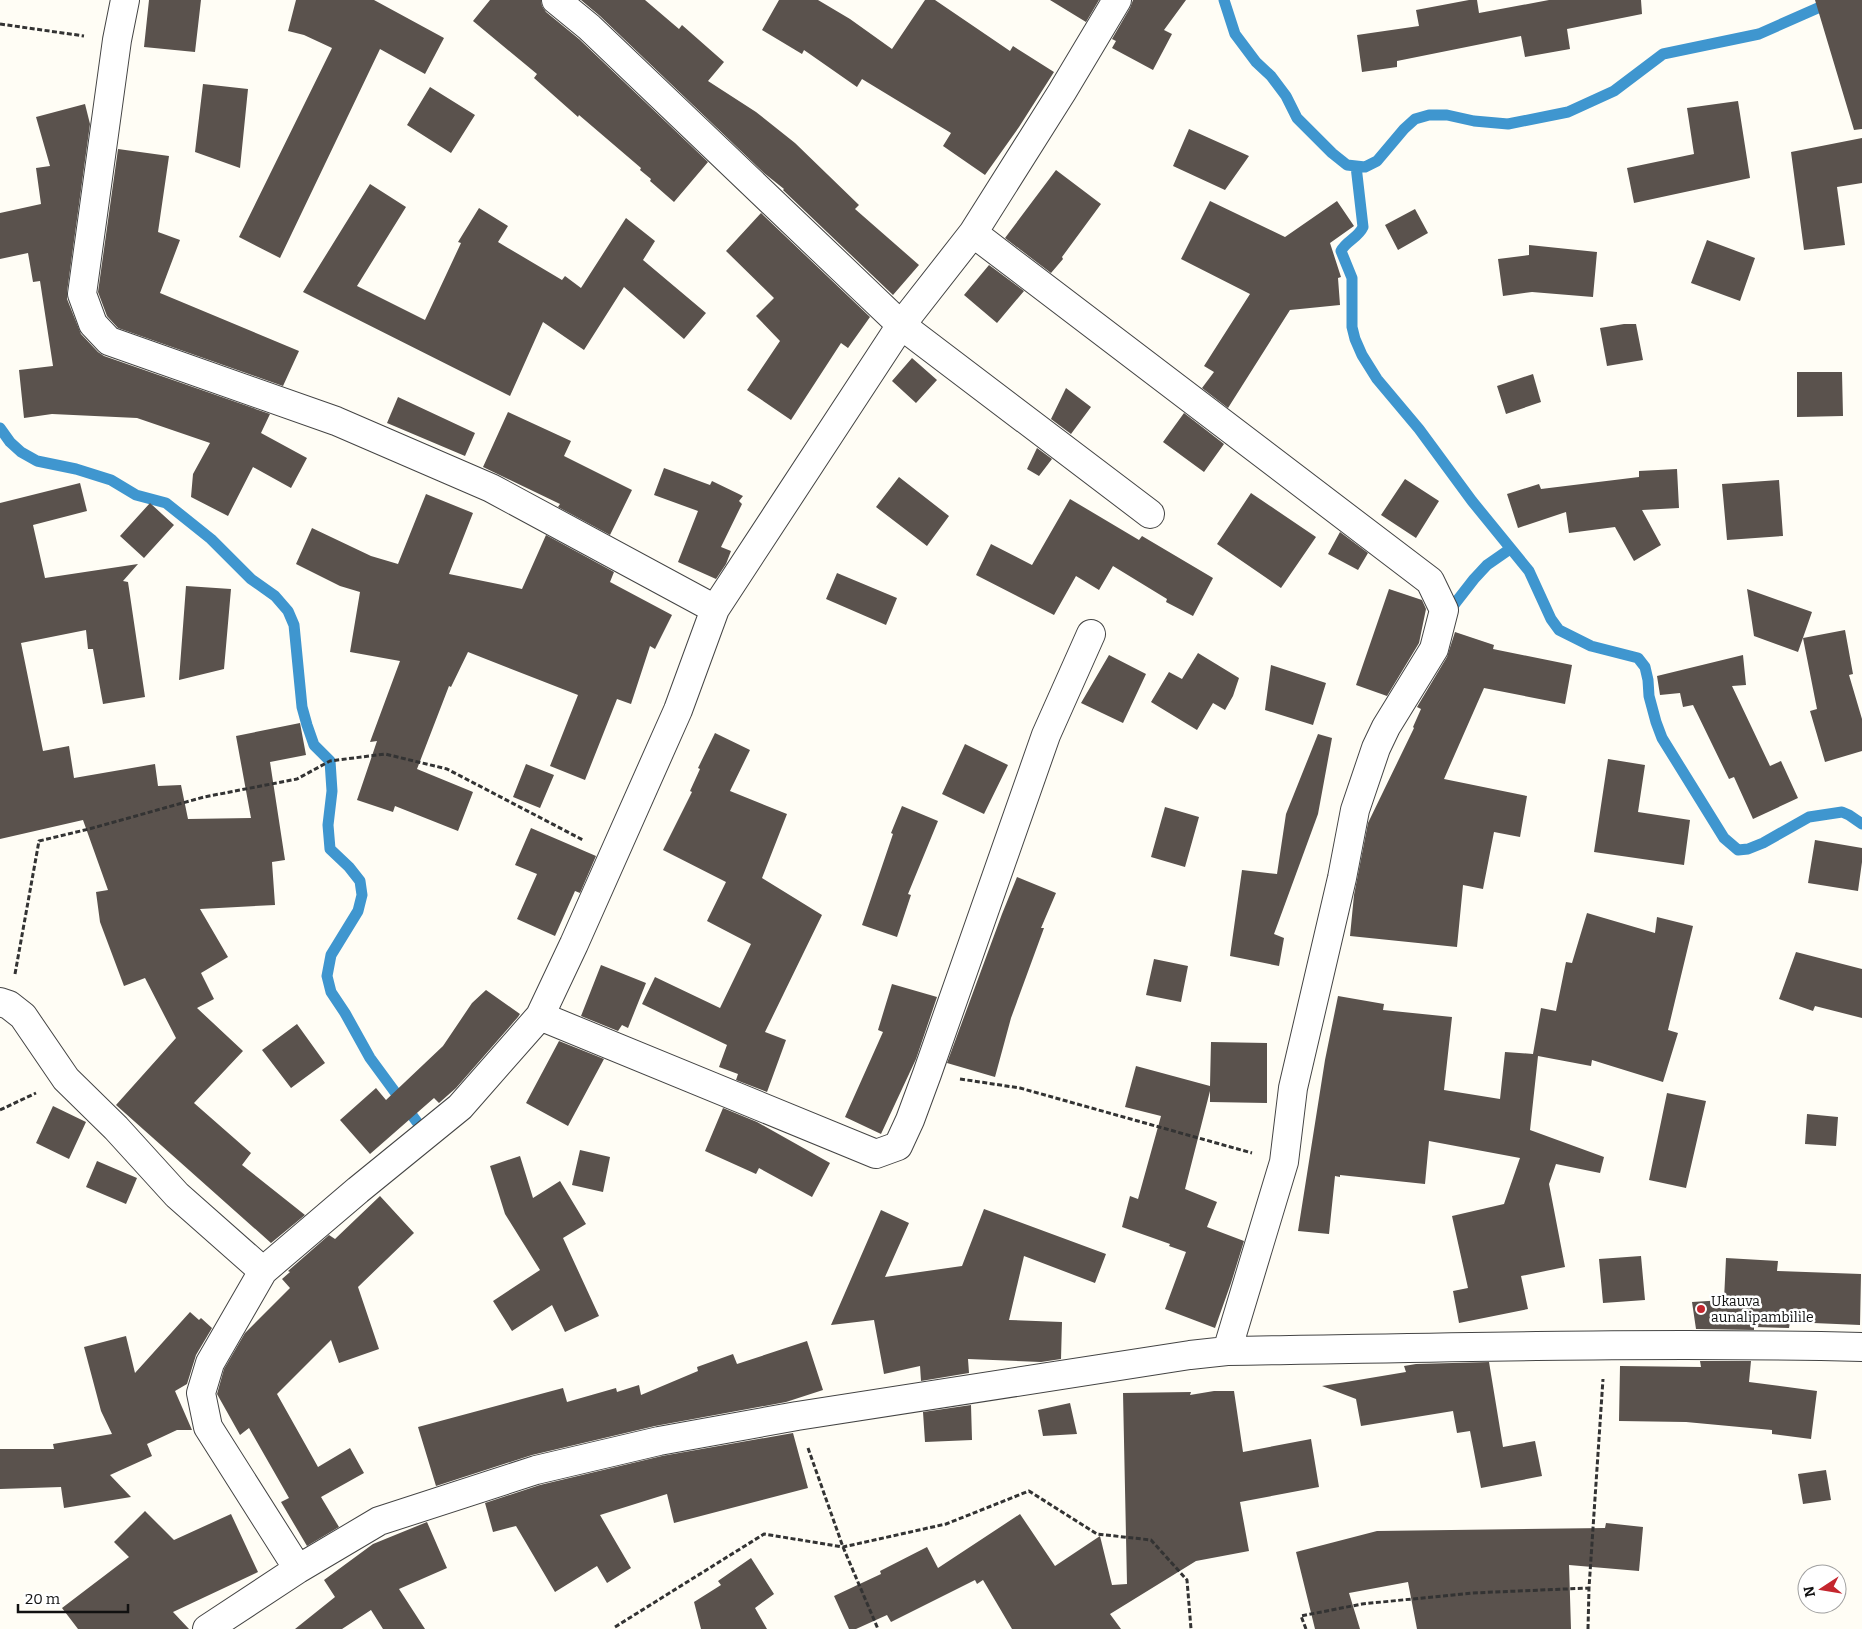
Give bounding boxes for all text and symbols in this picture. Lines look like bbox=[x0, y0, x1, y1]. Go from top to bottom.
place label: Ukauva aunalipambilile bbox=[1711, 1293, 1814, 1326]
marker: Ukauva aunalipambilile bbox=[1695, 1303, 1707, 1315]
north arrow bbox=[1797, 1564, 1847, 1614]
scale bar bbox=[18, 1582, 128, 1614]
text: N bbox=[1800, 1584, 1819, 1599]
text: 20 m bbox=[25, 1590, 61, 1608]

